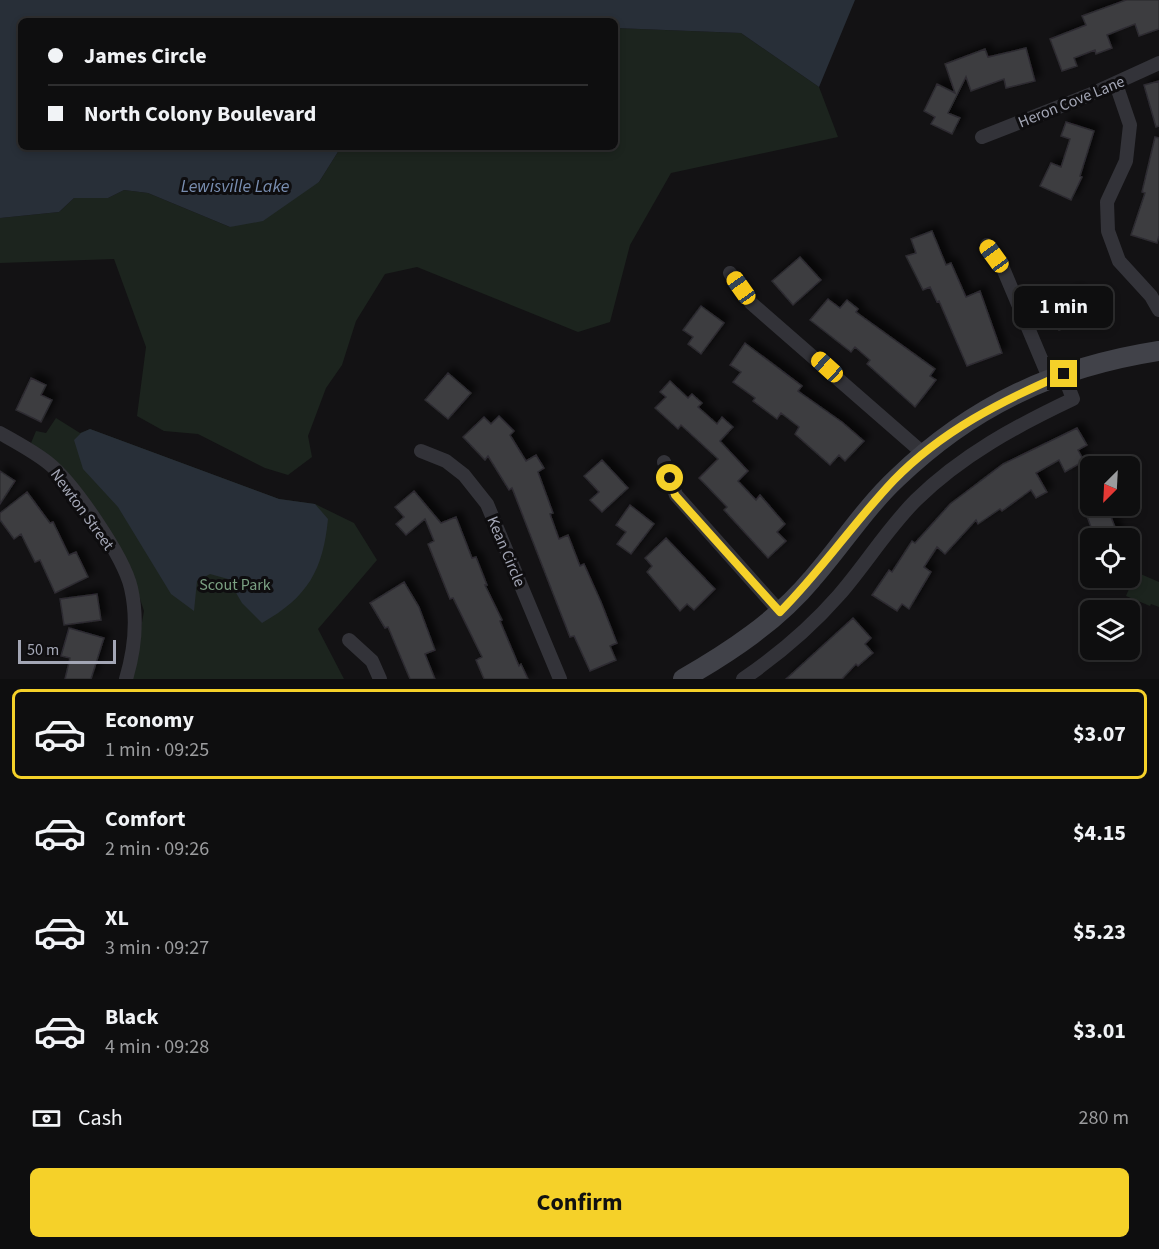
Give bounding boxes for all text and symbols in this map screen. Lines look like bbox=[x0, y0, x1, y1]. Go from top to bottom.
text: James Circle bbox=[84, 40, 207, 72]
street label: Heron Cove Lane bbox=[1015, 71, 1128, 133]
text: North Colony Boulevard bbox=[84, 98, 316, 130]
water label: Lewisville Lake bbox=[181, 174, 290, 199]
car bbox=[976, 236, 1012, 276]
car bbox=[723, 268, 759, 308]
callout: 1 min bbox=[1014, 287, 1114, 329]
text: 1 min bbox=[1039, 293, 1088, 321]
car bbox=[808, 348, 846, 386]
route end bbox=[1050, 360, 1077, 387]
north arrow bbox=[1080, 456, 1140, 516]
map controls bbox=[1080, 456, 1140, 660]
street label: Newton Street bbox=[45, 464, 120, 555]
route start bbox=[656, 464, 683, 491]
street label: Kean Circle bbox=[481, 513, 531, 590]
button: locate bbox=[1080, 528, 1140, 588]
park label: Scout Park bbox=[199, 574, 271, 596]
button: layers bbox=[1080, 600, 1140, 660]
scale bar bbox=[18, 637, 116, 664]
text: 50 m bbox=[27, 639, 59, 661]
text: Economy bbox=[105, 704, 194, 736]
icon: car bbox=[33, 707, 87, 761]
text: $3.07 bbox=[1073, 718, 1126, 750]
text: 1 min · 09:25 bbox=[105, 736, 209, 764]
text: Comfort bbox=[105, 803, 186, 835]
icon: car bbox=[33, 806, 87, 860]
text: $4.15 bbox=[1073, 817, 1126, 849]
text: 2 min · 09:26 bbox=[105, 835, 209, 863]
text: XL bbox=[105, 902, 129, 934]
icon: car bbox=[33, 905, 87, 959]
text: $5.23 bbox=[1073, 916, 1126, 948]
text: 3 min · 09:27 bbox=[105, 934, 209, 962]
text: Black bbox=[105, 1001, 159, 1033]
icon: car bbox=[33, 1004, 87, 1058]
text: $3.01 bbox=[1073, 1015, 1126, 1047]
text: 4 min · 09:28 bbox=[105, 1033, 209, 1061]
icon: cash bbox=[30, 1102, 63, 1135]
text: Cash bbox=[78, 1102, 123, 1134]
text: 280 m bbox=[1079, 1104, 1129, 1132]
button: Confirm bbox=[30, 1168, 1129, 1237]

